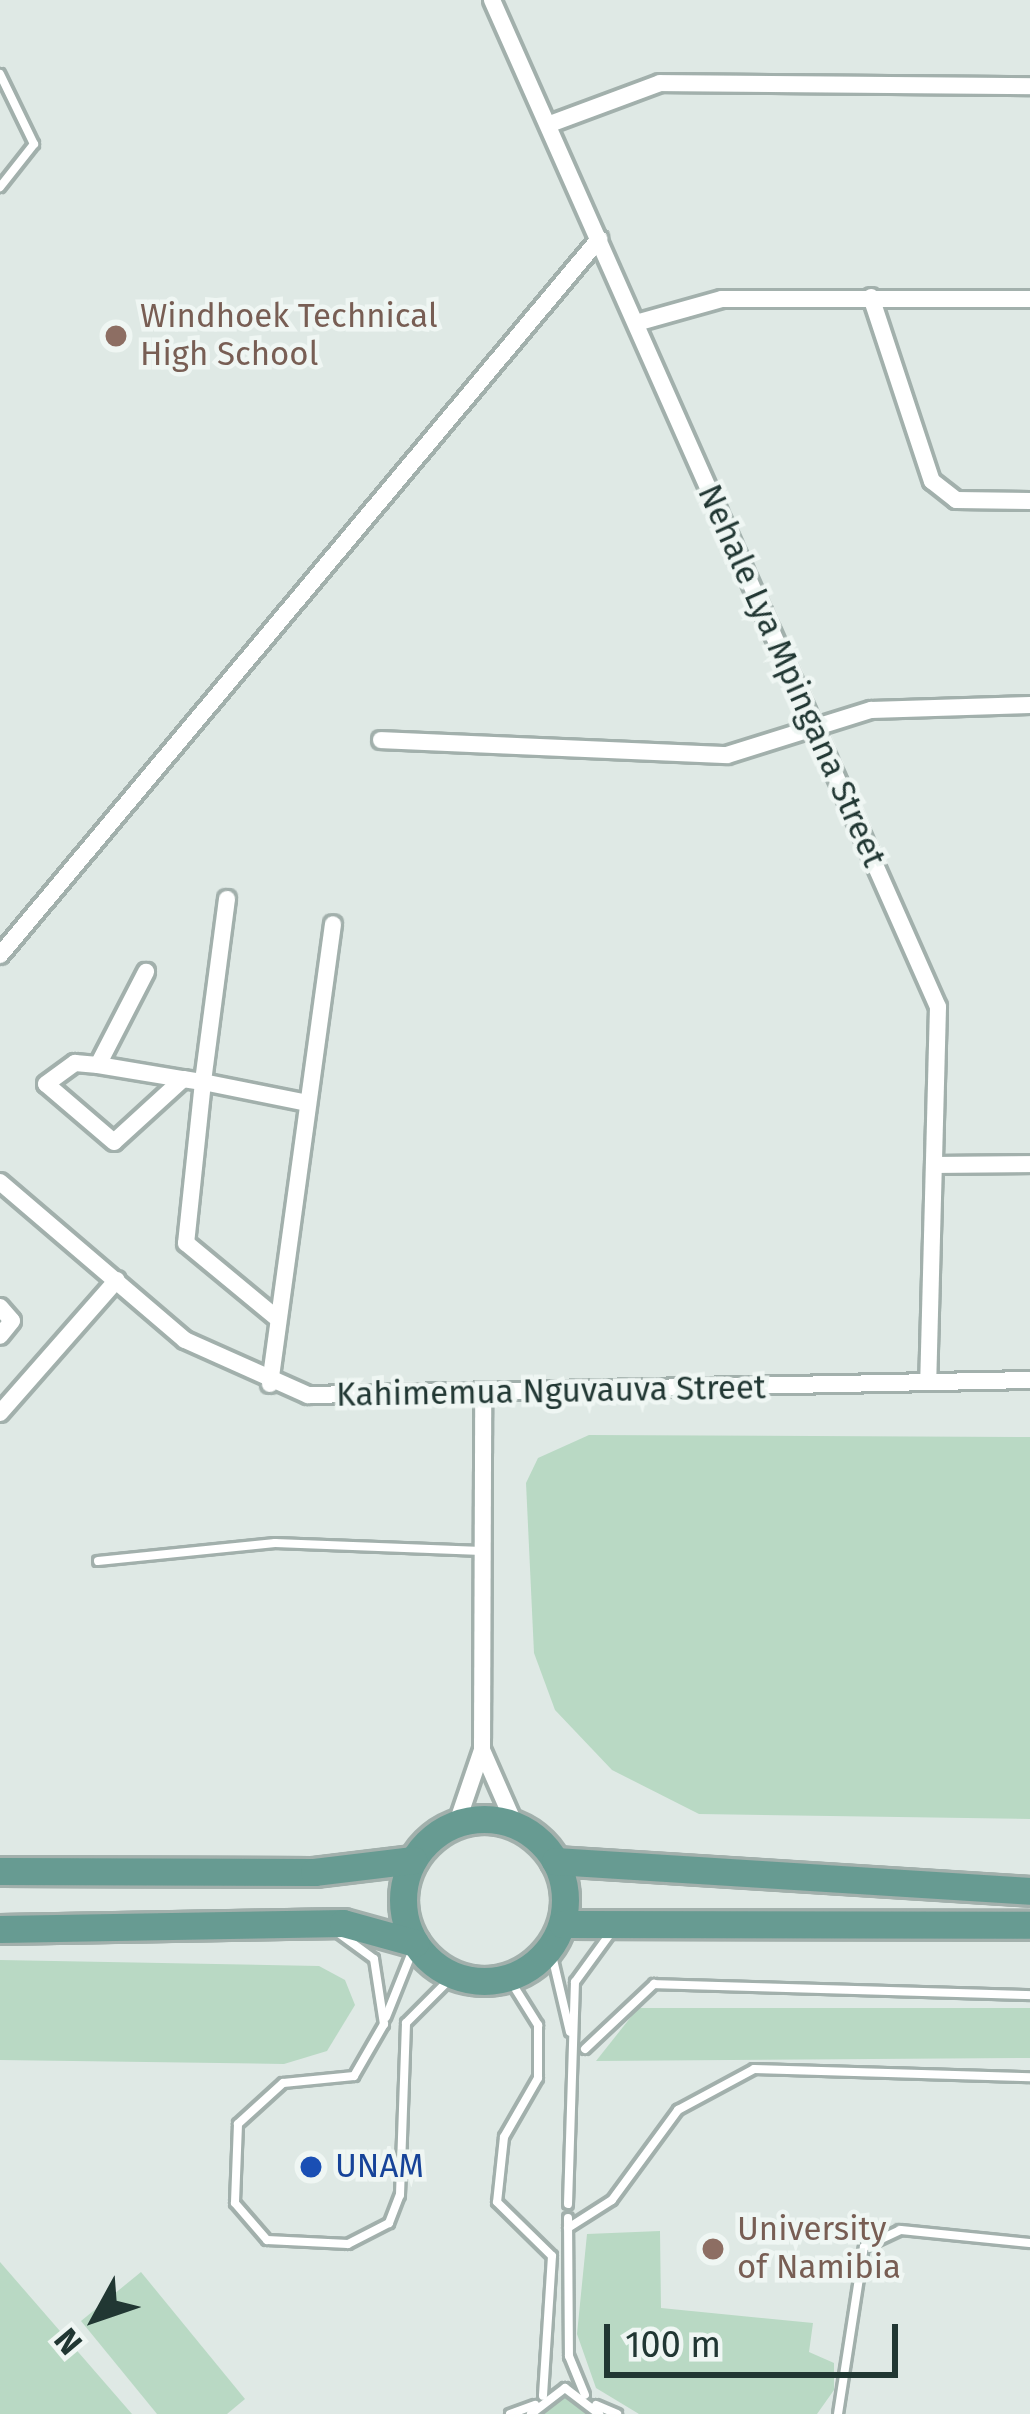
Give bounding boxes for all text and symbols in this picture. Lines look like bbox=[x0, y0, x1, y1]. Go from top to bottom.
place label: Windhoek Technical High School bbox=[140, 297, 438, 375]
marker: Windhoek Technical High School bbox=[103, 323, 129, 349]
street label: Nehale Lya Mpingana Street bbox=[689, 479, 893, 873]
street label: Kahimemua Nguvauva Street bbox=[336, 1368, 766, 1416]
place label: UNAM bbox=[335, 2147, 424, 2187]
marker: UNAM bbox=[298, 2154, 324, 2180]
place label: University of Namibia bbox=[737, 2210, 901, 2288]
marker: University of Namibia bbox=[700, 2236, 726, 2262]
north arrow bbox=[36, 2258, 156, 2378]
scale bar bbox=[610, 2300, 904, 2374]
text: N bbox=[46, 2320, 91, 2362]
text: 100 m bbox=[625, 2323, 721, 2367]

